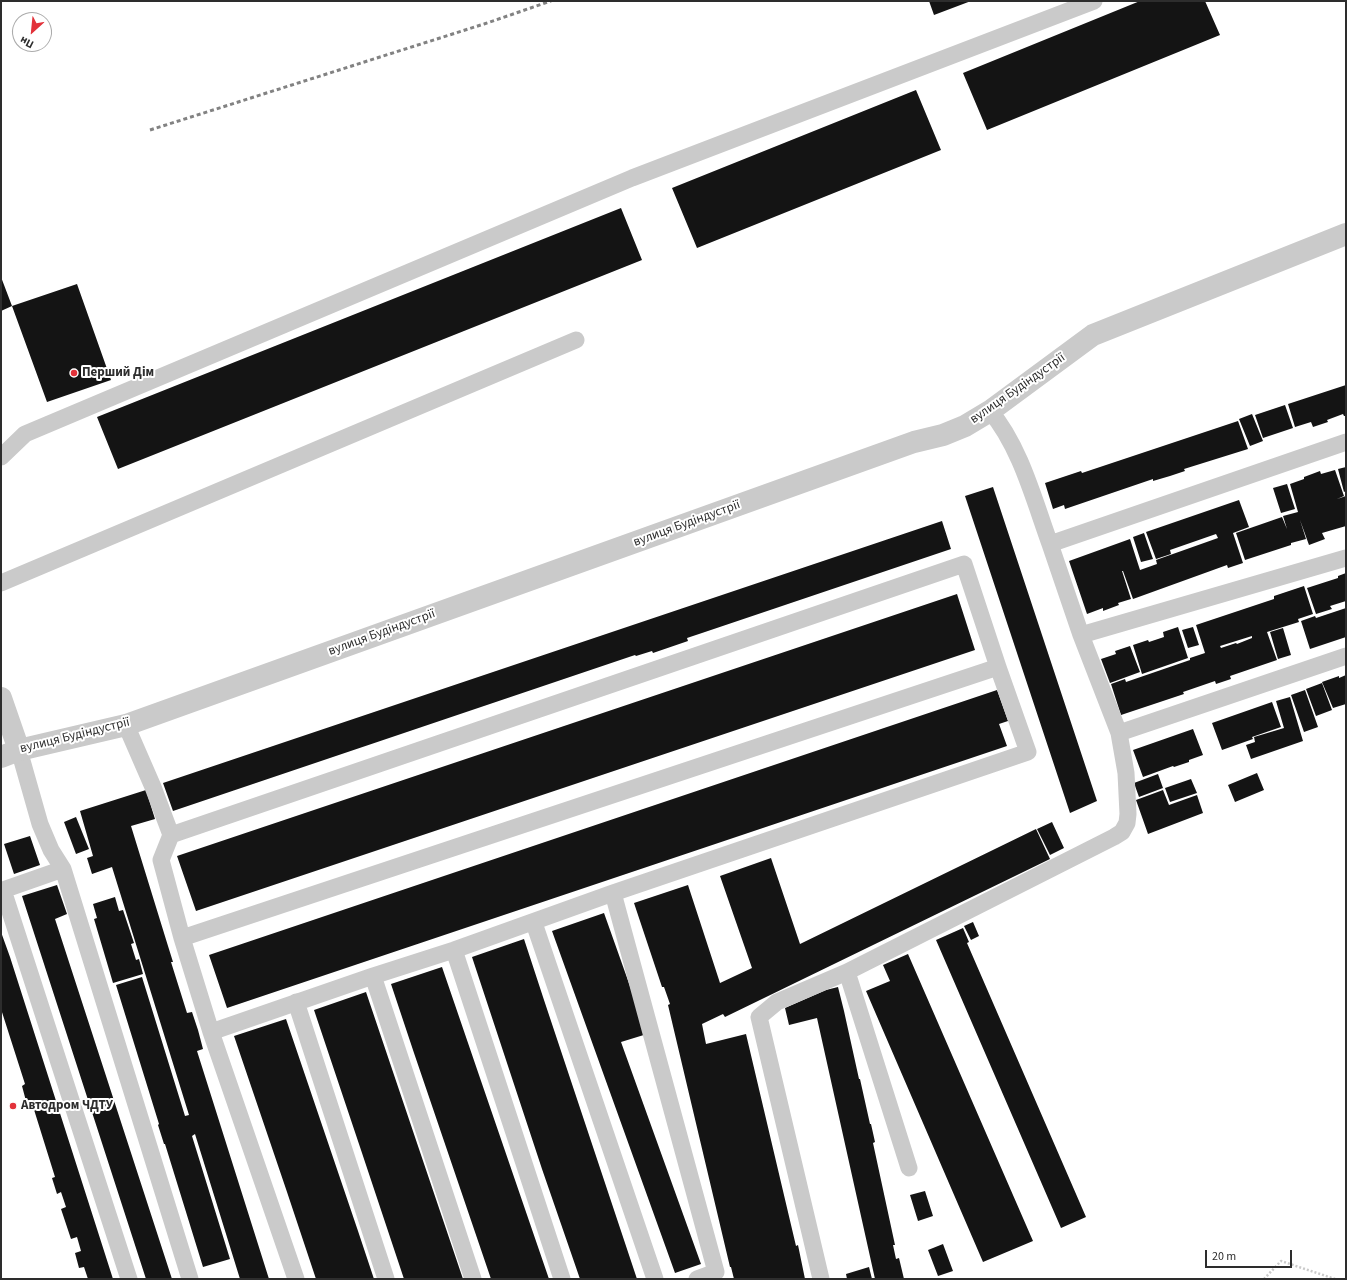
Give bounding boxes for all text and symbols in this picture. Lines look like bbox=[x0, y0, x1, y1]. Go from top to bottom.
north arrow bbox=[12, 12, 52, 52]
text: Пн bbox=[17, 32, 36, 52]
street label: вулиця Будіндустрії bbox=[967, 350, 1069, 428]
place label: Перший Дім bbox=[82, 365, 154, 381]
marker: Перший Дім bbox=[69, 368, 79, 378]
street label: вулиця Будіндустрії bbox=[631, 497, 743, 551]
street label: вулиця Будіндустрії bbox=[326, 606, 438, 660]
street label: вулиця Будіндустрії bbox=[19, 715, 131, 757]
place label: Автодром ЧДТУ bbox=[21, 1098, 113, 1114]
marker: Автодром ЧДТУ bbox=[8, 1101, 18, 1111]
scale bar bbox=[1207, 1242, 1294, 1268]
text: 20 m bbox=[1212, 1248, 1236, 1265]

